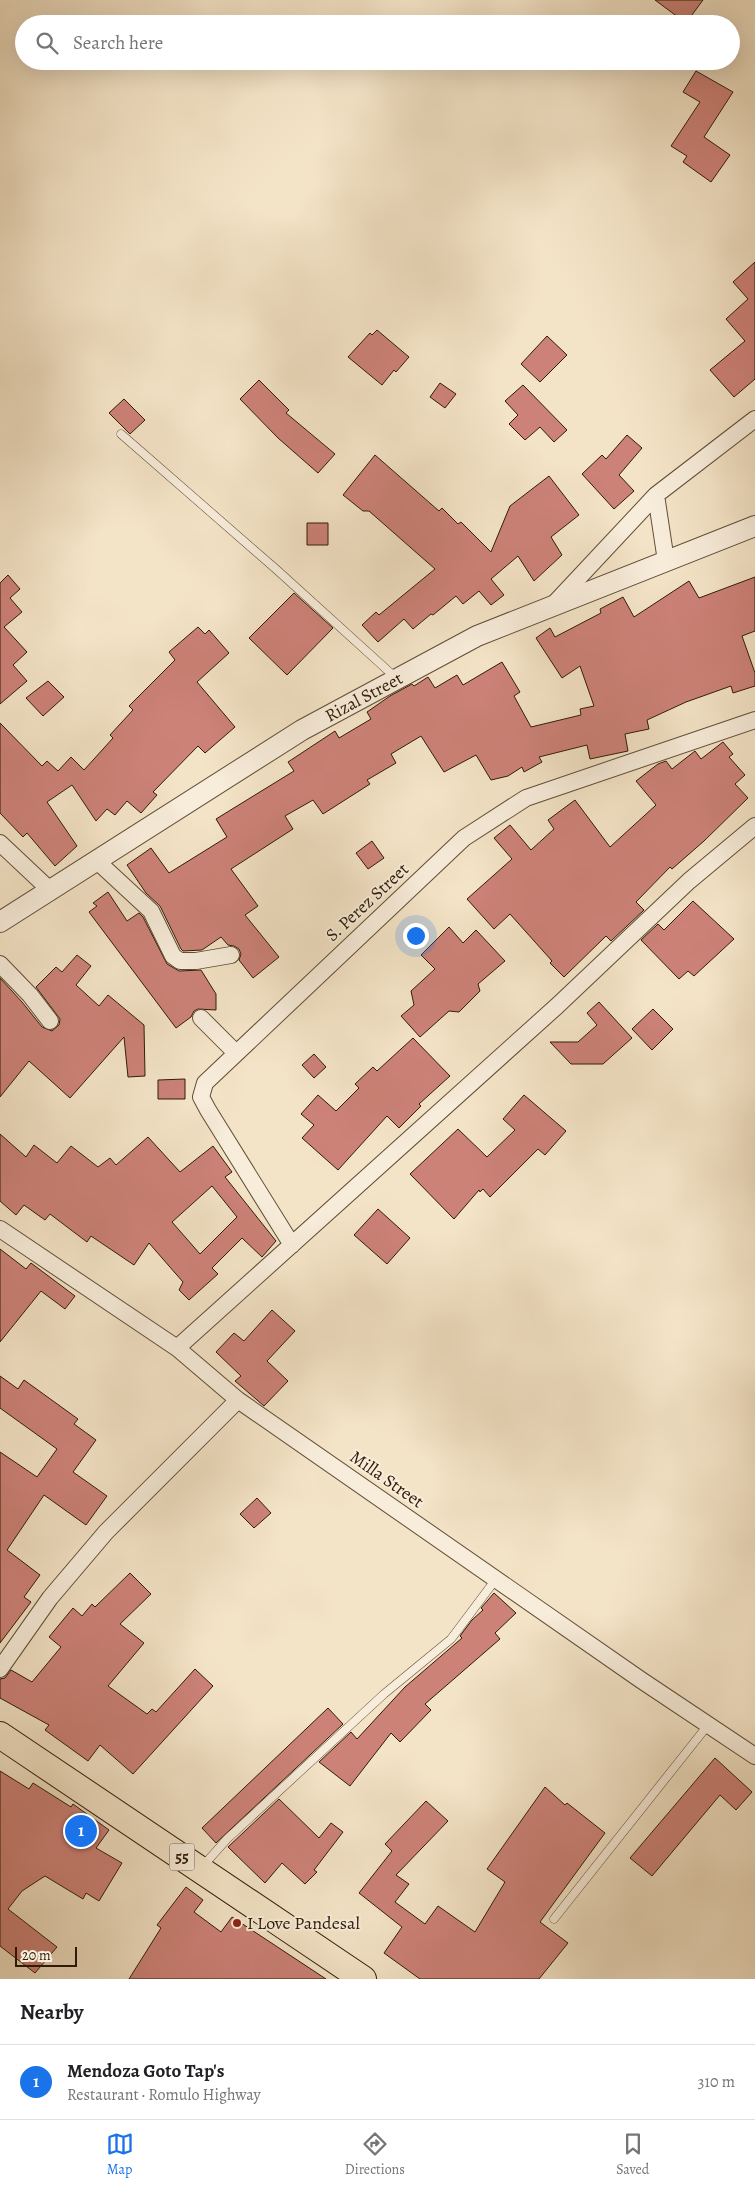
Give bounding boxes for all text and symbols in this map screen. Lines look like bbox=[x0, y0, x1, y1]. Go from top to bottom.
search box bbox=[15, 15, 740, 70]
icon: search bbox=[33, 29, 61, 57]
text: Search here bbox=[73, 30, 163, 56]
street label: Rizal Street bbox=[321, 666, 407, 727]
street label: S. Perez Street bbox=[320, 857, 414, 947]
your location bbox=[403, 923, 429, 949]
street label: Milla Street bbox=[345, 1445, 429, 1513]
pin: 1 bbox=[65, 1812, 97, 1850]
road number: 55 bbox=[170, 1844, 194, 1870]
place label: I Love Pandesal bbox=[247, 1911, 360, 1935]
marker: I Love Pandesal bbox=[231, 1917, 243, 1929]
scale bar bbox=[15, 1944, 78, 1967]
text: 20 m bbox=[22, 1946, 51, 1965]
text: Nearby bbox=[20, 1998, 83, 2026]
text: Mendoza Goto Tap's bbox=[67, 2058, 224, 2084]
text: 1 bbox=[33, 2071, 39, 2093]
text: 310 m bbox=[698, 2071, 735, 2093]
text: Restaurant · Romulo Highway bbox=[67, 2084, 261, 2106]
tab: Map bbox=[106, 2130, 134, 2179]
tab: Directions bbox=[345, 2130, 405, 2179]
tab: Saved bbox=[616, 2130, 649, 2179]

